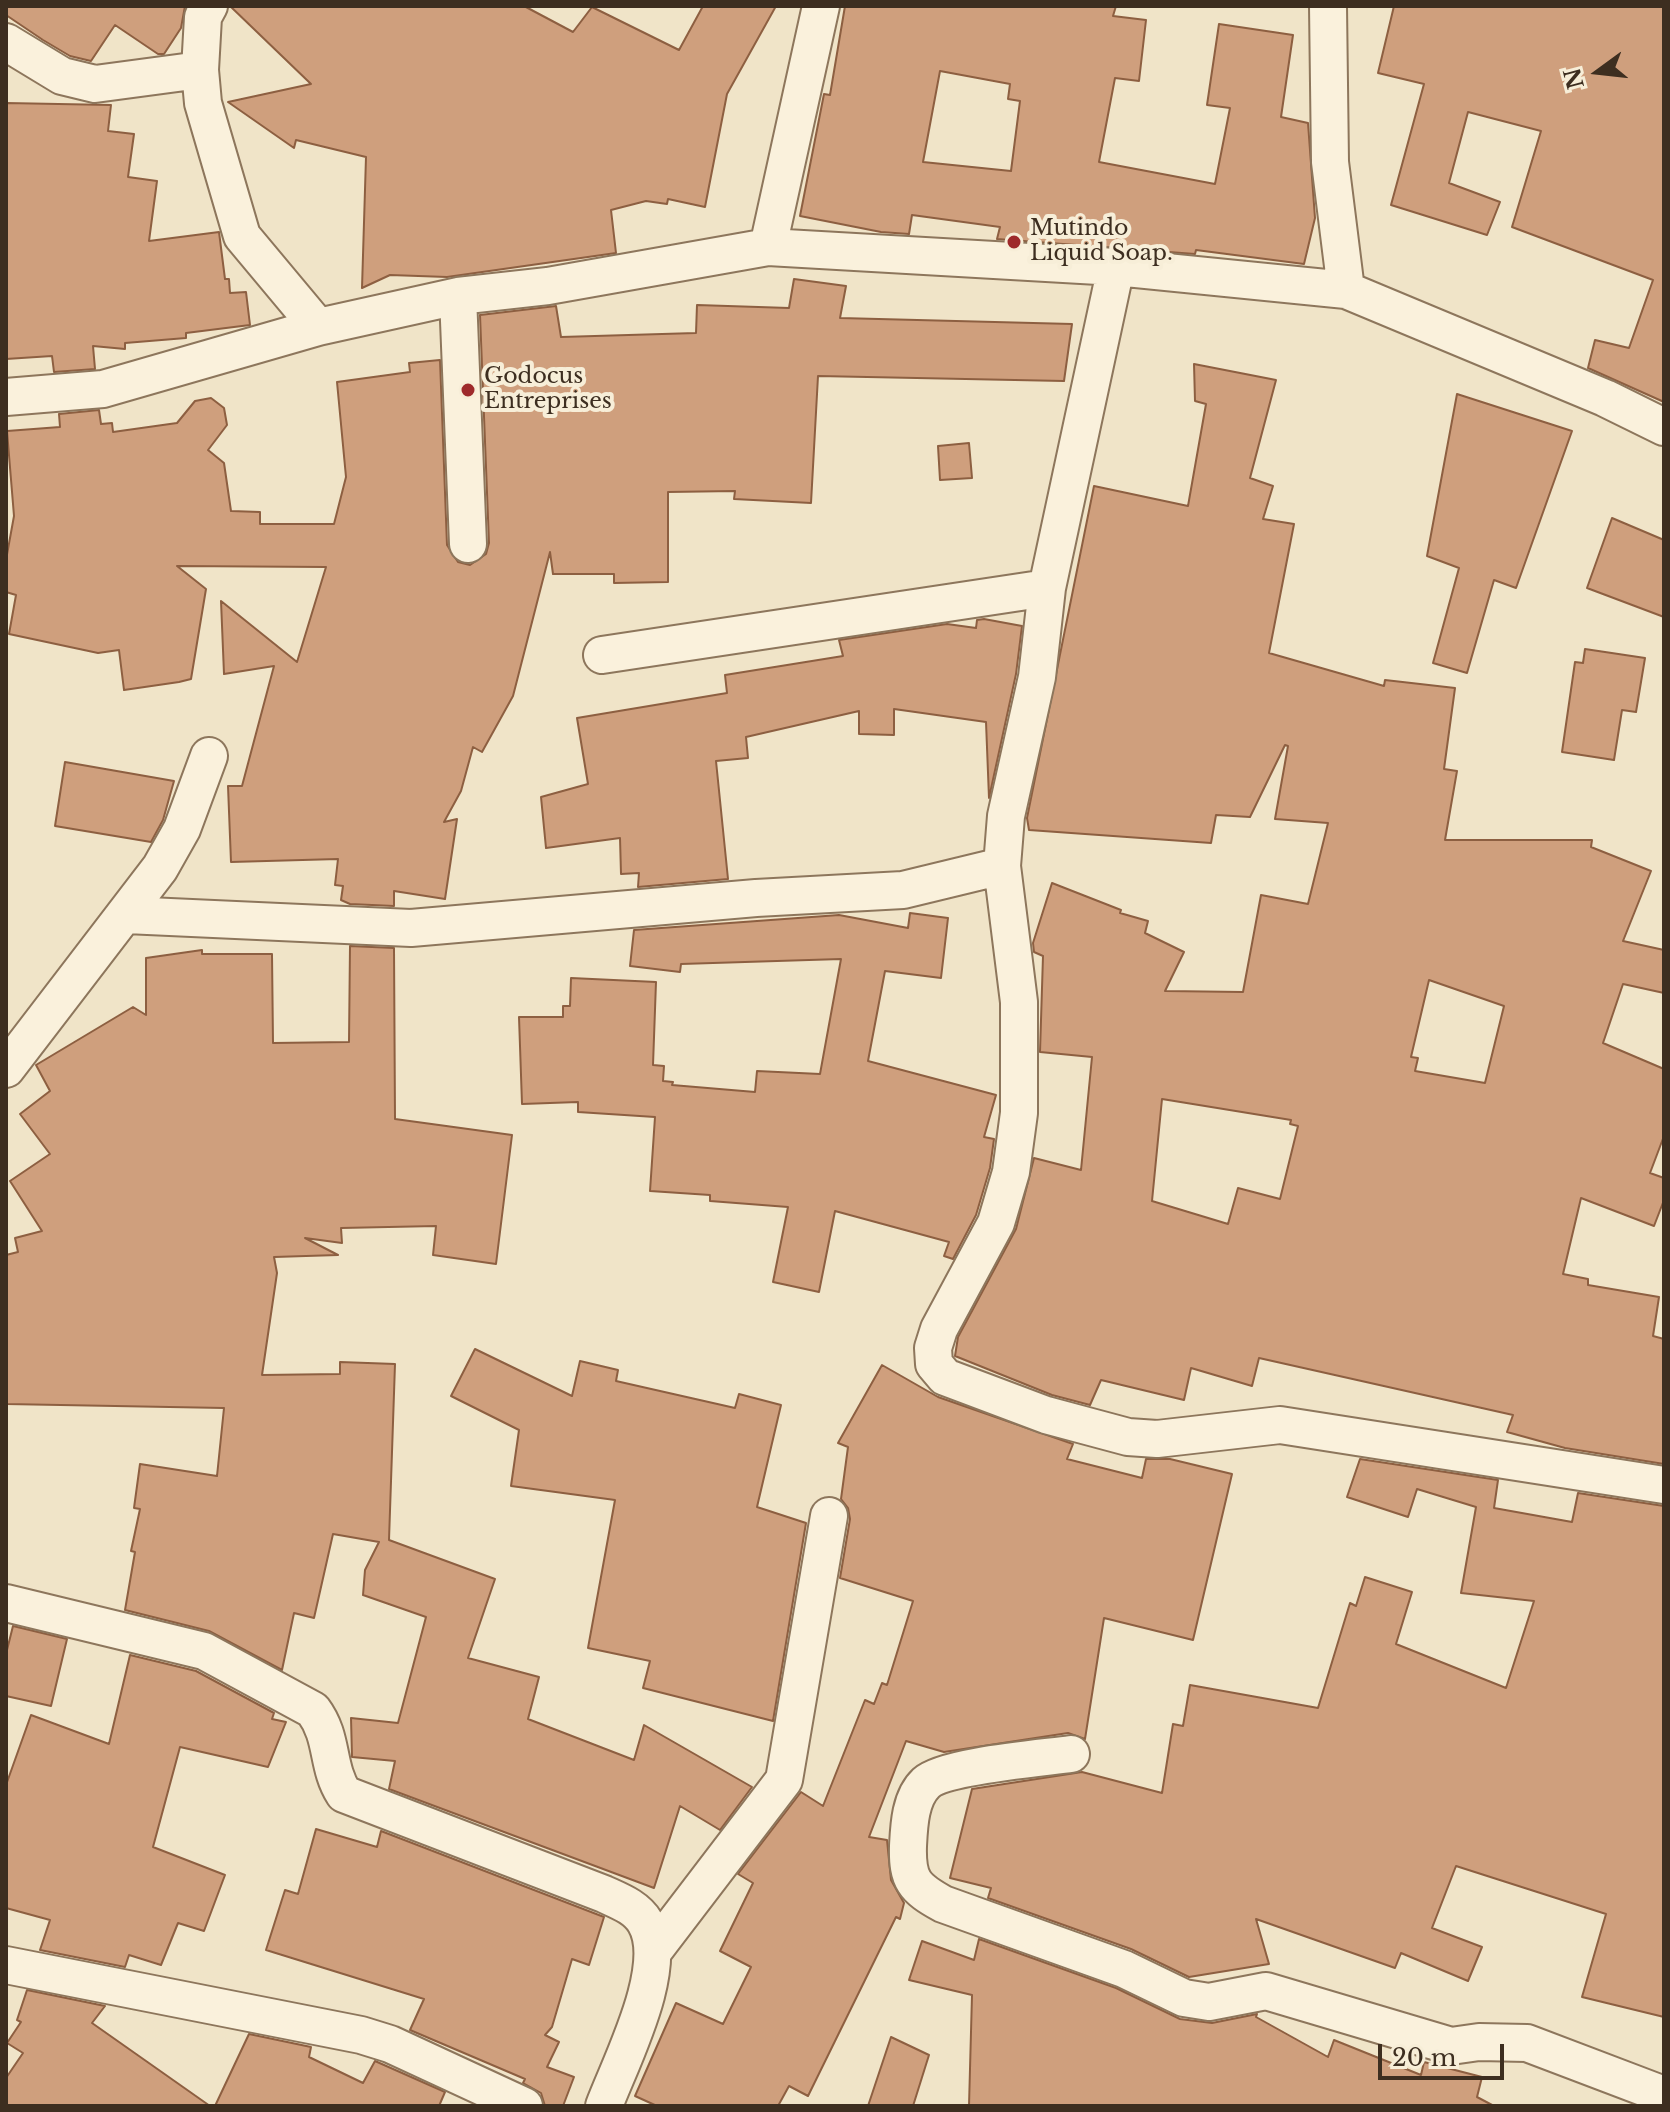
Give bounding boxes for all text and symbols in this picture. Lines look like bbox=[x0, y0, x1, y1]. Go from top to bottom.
north arrow bbox=[1558, 32, 1638, 112]
text: N bbox=[1559, 65, 1590, 92]
place label: Mutindo Liquid Soap. bbox=[1030, 216, 1173, 268]
marker: Mutindo Liquid Soap. bbox=[1005, 233, 1023, 251]
place label: Godocus Entreprises bbox=[484, 364, 612, 416]
marker: Godocus Entreprises bbox=[459, 381, 477, 399]
scale bar bbox=[1382, 2028, 1508, 2078]
text: 20 m bbox=[1392, 2043, 1457, 2072]

